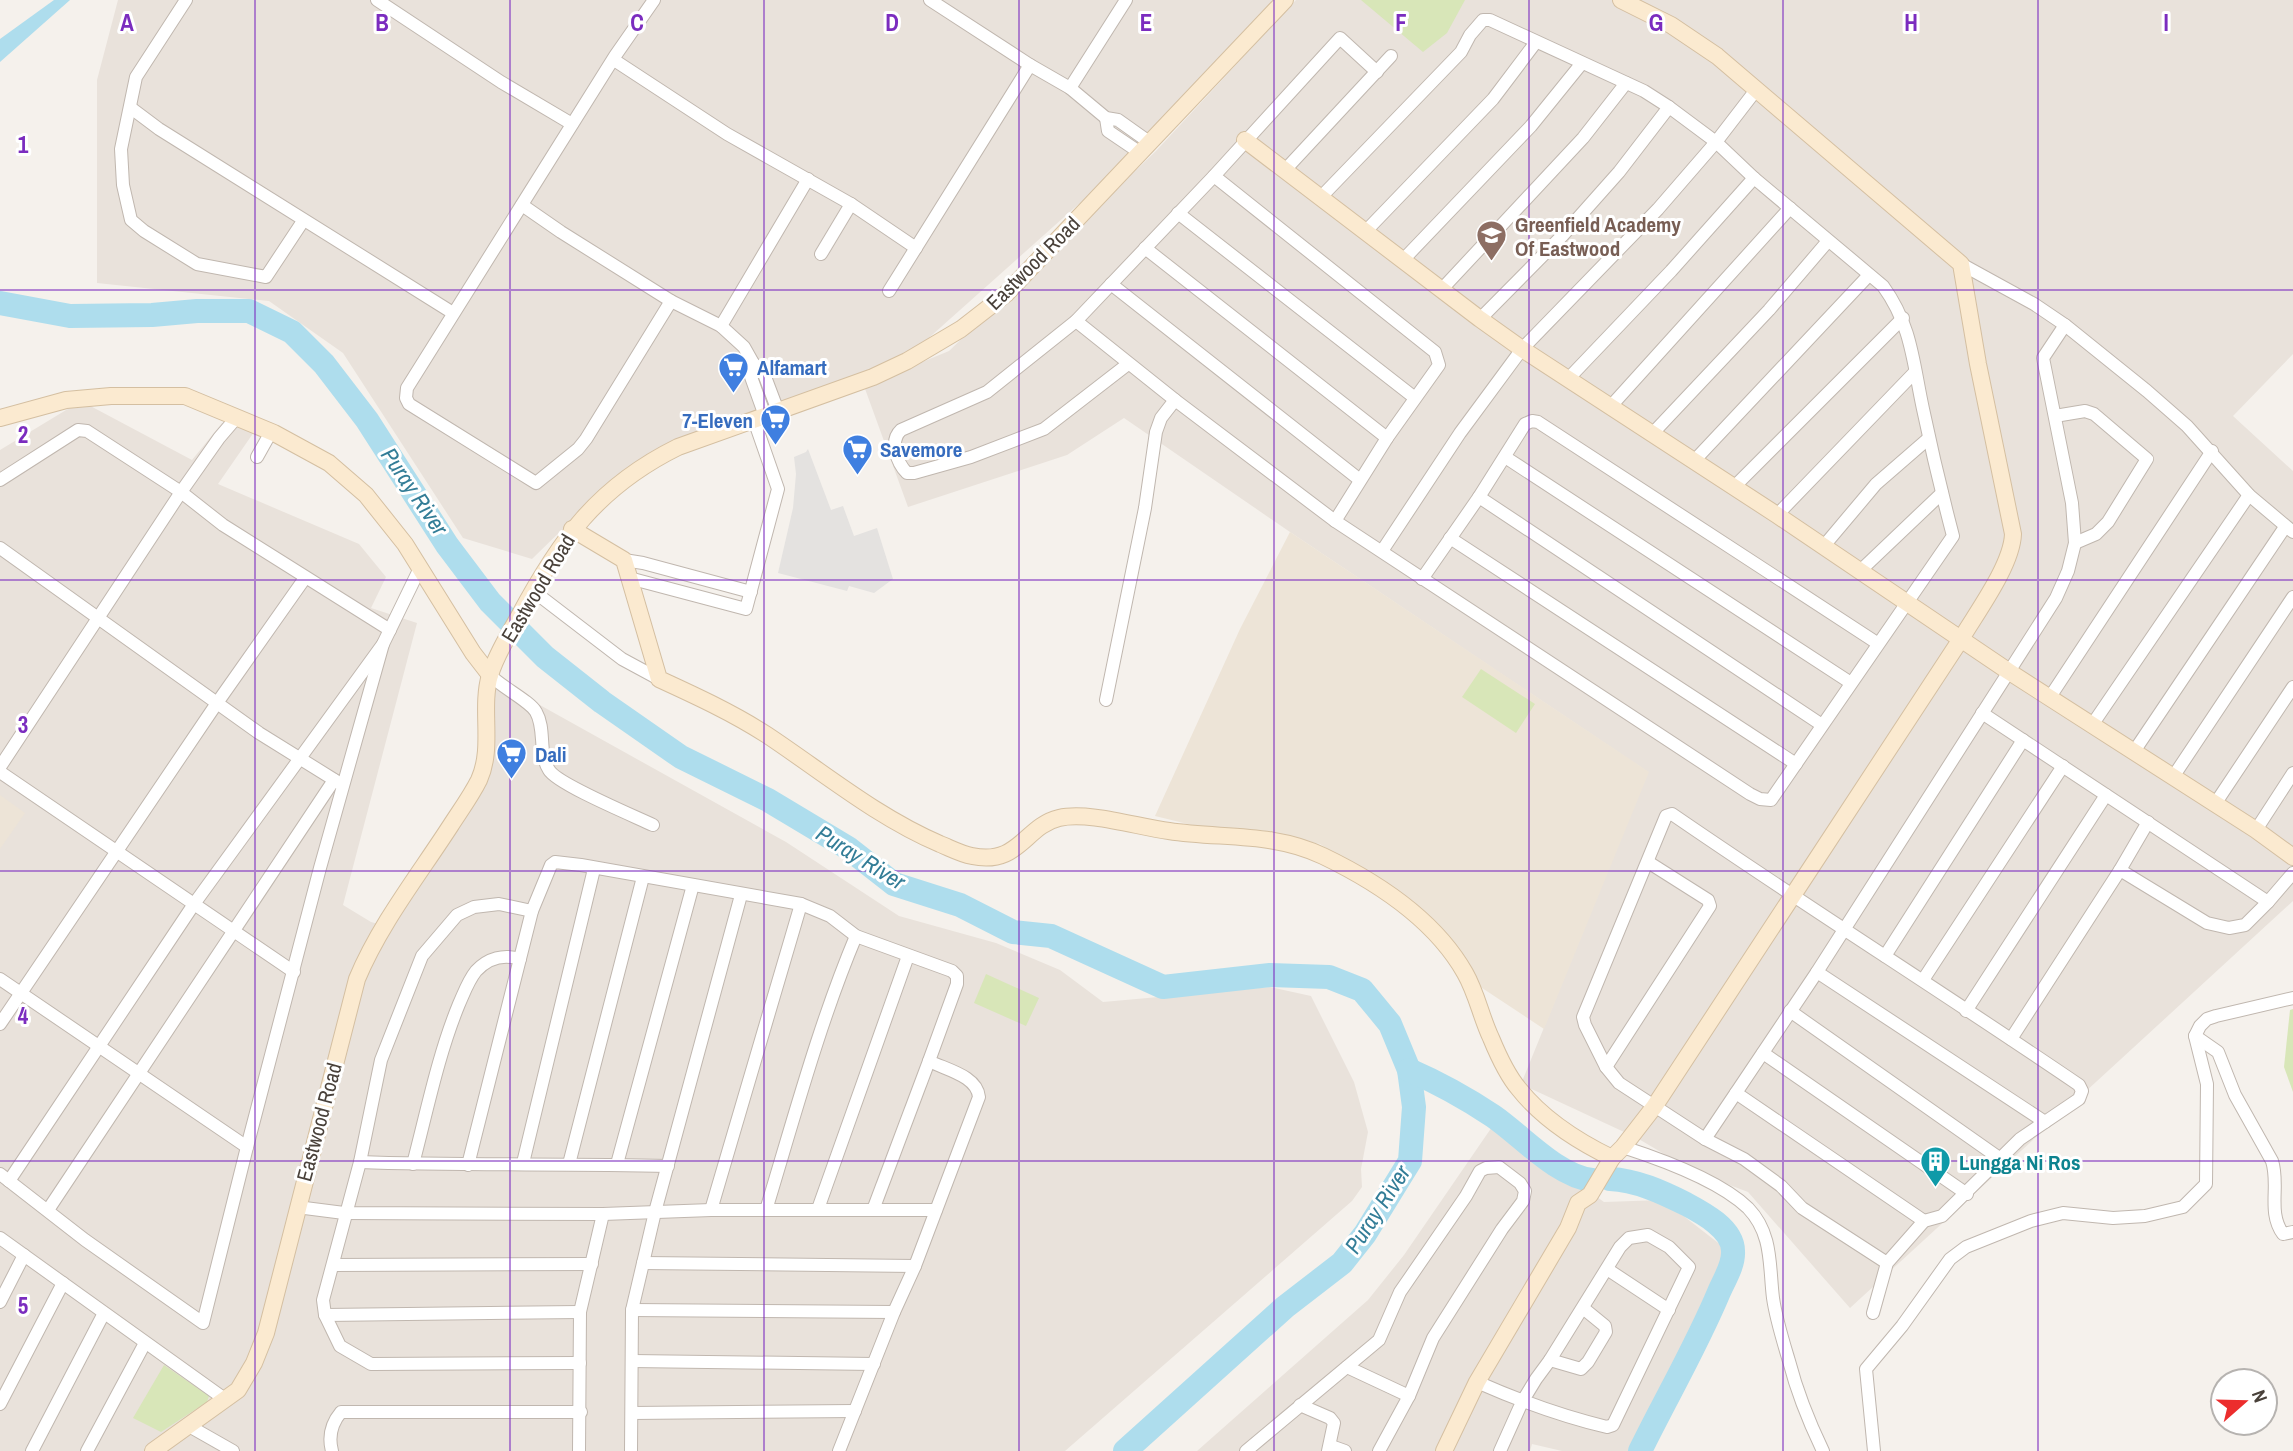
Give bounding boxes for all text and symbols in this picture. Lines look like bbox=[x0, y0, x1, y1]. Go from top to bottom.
text: A bbox=[120, 7, 134, 38]
text: B bbox=[375, 7, 389, 38]
text: C bbox=[630, 7, 644, 38]
text: D bbox=[885, 7, 899, 38]
text: E bbox=[1140, 7, 1152, 38]
text: F bbox=[1395, 7, 1407, 38]
text: G bbox=[1649, 7, 1663, 38]
text: H bbox=[1904, 7, 1918, 38]
text: I bbox=[2163, 7, 2169, 38]
text: 1 bbox=[18, 129, 29, 160]
street label: Eastwood Road bbox=[980, 210, 1086, 316]
place label: Greenfield Academy Of Eastwood bbox=[1515, 210, 1681, 263]
school or university icon: Greenfield Academy Of Eastwood bbox=[1475, 219, 1509, 263]
supermarket icon: Alfamart bbox=[717, 350, 751, 394]
place label: Alfamart bbox=[757, 353, 827, 382]
supermarket icon: 7-Eleven bbox=[759, 403, 793, 447]
place label: 7-Eleven bbox=[682, 406, 753, 435]
text: 2 bbox=[18, 419, 28, 450]
supermarket icon: Savemore bbox=[840, 432, 874, 476]
place label: Savemore bbox=[880, 435, 962, 464]
water label: Puray River bbox=[374, 441, 456, 542]
street label: Eastwood Road bbox=[494, 528, 582, 648]
text: 3 bbox=[18, 709, 28, 740]
supermarket icon: Dali bbox=[495, 737, 529, 781]
place label: Dali bbox=[535, 740, 567, 769]
water label: Puray River bbox=[811, 817, 912, 897]
text: 4 bbox=[18, 1000, 29, 1031]
street label: Eastwood Road bbox=[289, 1060, 349, 1184]
building icon: Lungga Ni Ros bbox=[1919, 1145, 1953, 1189]
place label: Lungga Ni Ros bbox=[1959, 1148, 2081, 1177]
water label: Puray River bbox=[1337, 1158, 1418, 1259]
text: 5 bbox=[18, 1290, 28, 1321]
north arrow bbox=[2209, 1367, 2279, 1437]
text: N bbox=[2246, 1386, 2274, 1406]

